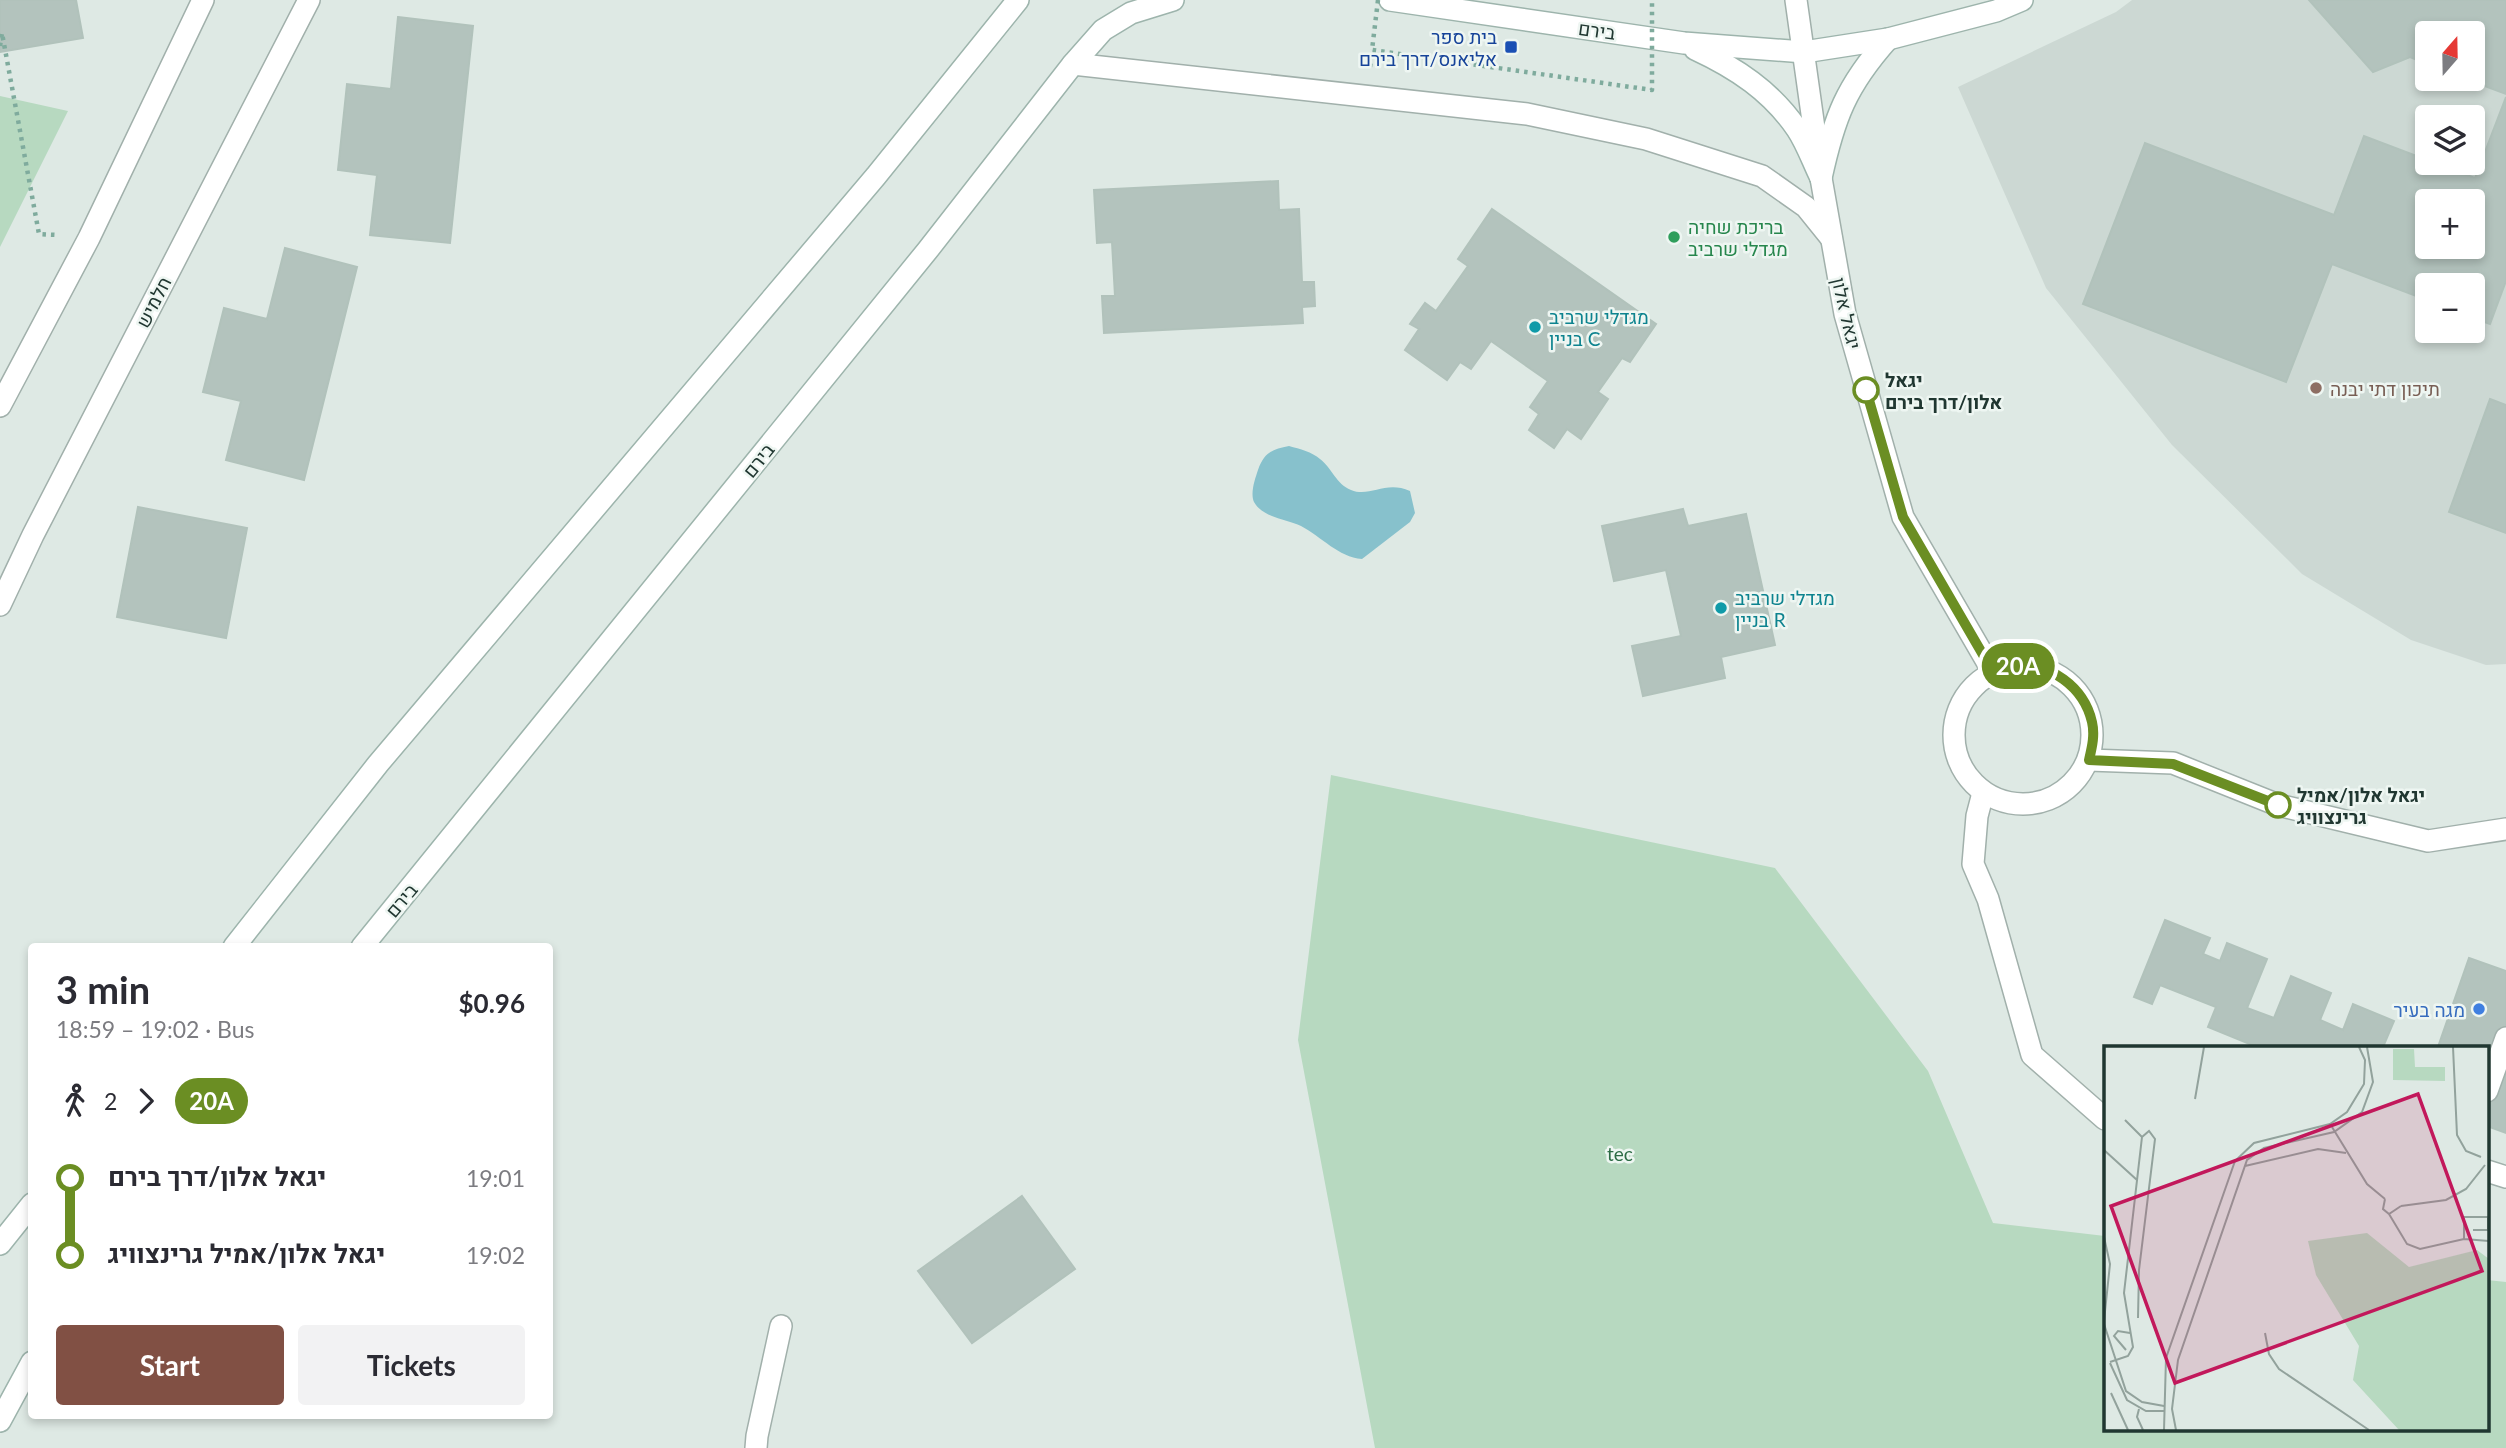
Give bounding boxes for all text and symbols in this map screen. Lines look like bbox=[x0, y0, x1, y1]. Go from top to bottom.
street label: בירם bbox=[1577, 16, 1617, 44]
north arrow bbox=[2415, 21, 2485, 91]
map controls bbox=[2415, 21, 2485, 343]
place label: בית ספר אליאנס/דרך בירם bbox=[1359, 25, 1497, 70]
marker: בית ספר אליאנס/דרך בירם bbox=[1503, 39, 1519, 55]
button: layers bbox=[2415, 105, 2485, 175]
button: + bbox=[2415, 189, 2485, 259]
place label: בריכת שחיה מגדלי שרביב bbox=[1688, 215, 1788, 260]
marker: בריכת שחיה מגדלי שרביב bbox=[1666, 229, 1682, 245]
street label: חלמיש bbox=[130, 273, 176, 331]
button: − bbox=[2415, 273, 2485, 343]
street label: יגאל אלון bbox=[1828, 275, 1866, 351]
place label: מגדלי שרביב בניין C bbox=[1549, 305, 1649, 350]
marker: מגדלי שרביב בניין C bbox=[1527, 319, 1543, 335]
place label: יגאל אלון/דרך בירם bbox=[1885, 368, 2002, 413]
marker: יגאל אלון/דרך בירם bbox=[1853, 377, 1879, 403]
place label: תיכון דתי יבנה bbox=[2330, 377, 2440, 400]
marker: תיכון דתי יבנה bbox=[2308, 380, 2324, 396]
street label: בירם bbox=[737, 438, 779, 482]
place label: מגדלי שרביב בניין R bbox=[1735, 586, 1835, 631]
marker: מגדלי שרביב בניין R bbox=[1713, 600, 1729, 616]
line badge: 20A bbox=[1978, 643, 2058, 689]
text: 20A bbox=[1996, 651, 2040, 680]
place label: יגאל אלון/אמיל גרינצוויג bbox=[2297, 783, 2425, 828]
marker: יגאל אלון/אמיל גרינצוויג bbox=[2265, 792, 2291, 818]
street label: בירם bbox=[380, 878, 422, 922]
text: 3 min bbox=[56, 966, 150, 1012]
text: $0.96 bbox=[459, 987, 525, 1019]
place label: מגה בעיר bbox=[2394, 998, 2465, 1021]
marker: מגה בעיר bbox=[2471, 1001, 2487, 1017]
text: 18:59 – 19:02 · Bus bbox=[56, 1015, 255, 1043]
inset map bbox=[2104, 1046, 2488, 1430]
icon: walk bbox=[56, 1082, 94, 1120]
icon: forward bbox=[127, 1082, 165, 1120]
text: 20A bbox=[189, 1086, 234, 1115]
text: 2 bbox=[104, 1087, 117, 1115]
park label: tec bbox=[1607, 1142, 1633, 1165]
text: יגאל אלון/דרך בירם bbox=[108, 1160, 326, 1192]
text: 19:01 bbox=[466, 1164, 525, 1192]
text: יגאל אלון/אמיל גרינצוויג bbox=[108, 1237, 385, 1269]
text: 19:02 bbox=[466, 1241, 525, 1269]
button: Start bbox=[56, 1325, 284, 1405]
button: Tickets bbox=[298, 1325, 525, 1405]

